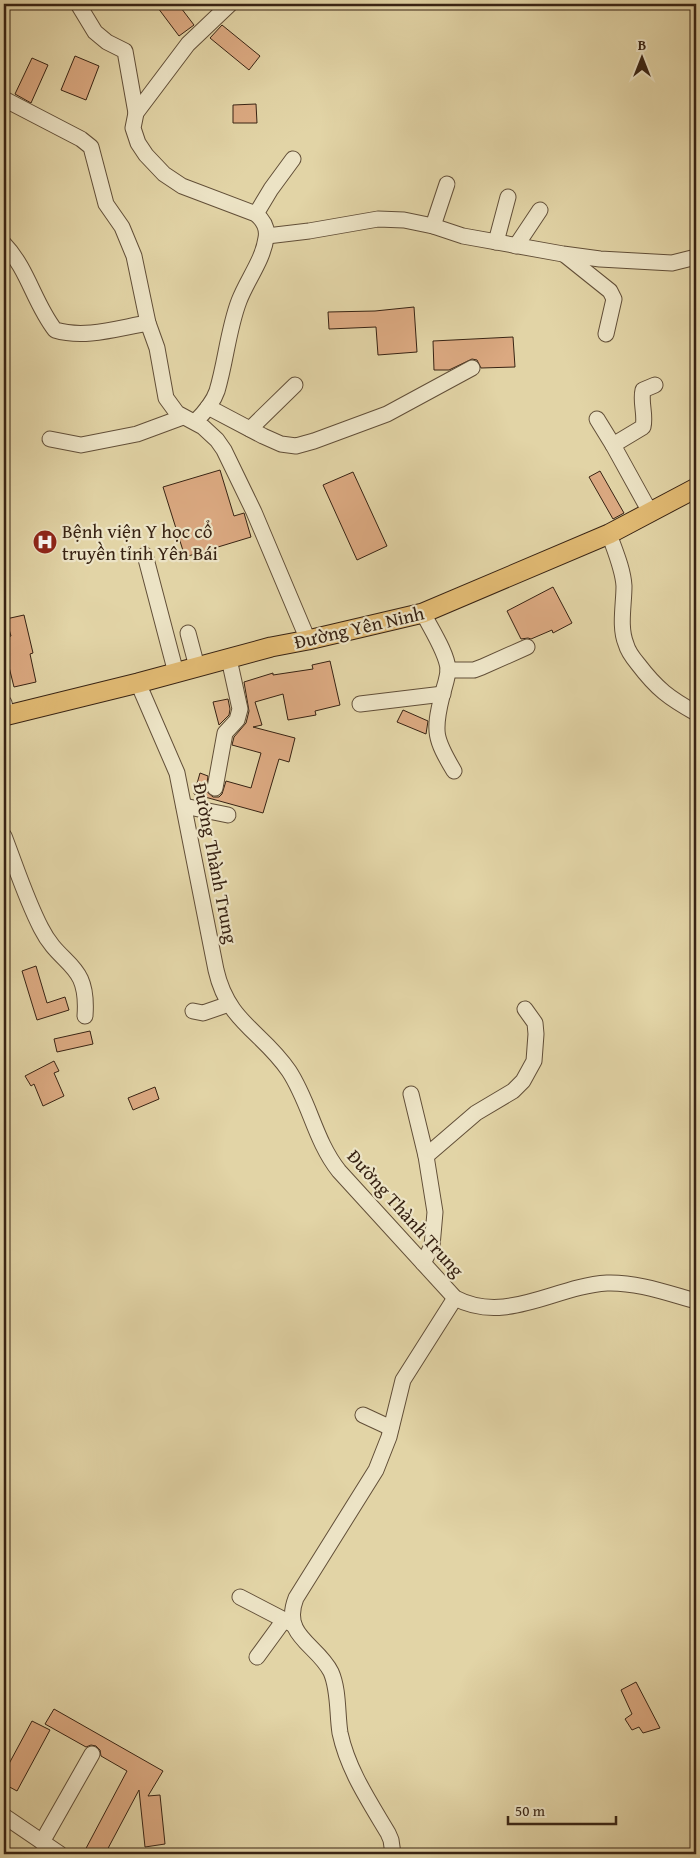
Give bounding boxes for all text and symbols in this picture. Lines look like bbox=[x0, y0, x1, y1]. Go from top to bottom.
north arrow bbox=[618, 32, 668, 82]
text: B bbox=[638, 35, 646, 55]
place label: Bệnh viện Y học cổ truyền tỉnh Yên Bái bbox=[62, 517, 218, 567]
hospital icon: Bệnh viện Y học cổ truyền tỉnh Yên Bái bbox=[32, 529, 58, 555]
street label: Đường Yên Ninh bbox=[291, 598, 427, 656]
street label: Đường Thành Trung bbox=[187, 780, 245, 946]
street label: Đường Thành Trung bbox=[341, 1143, 471, 1283]
scale bar bbox=[508, 1793, 615, 1825]
text: 50 m bbox=[515, 1800, 546, 1821]

